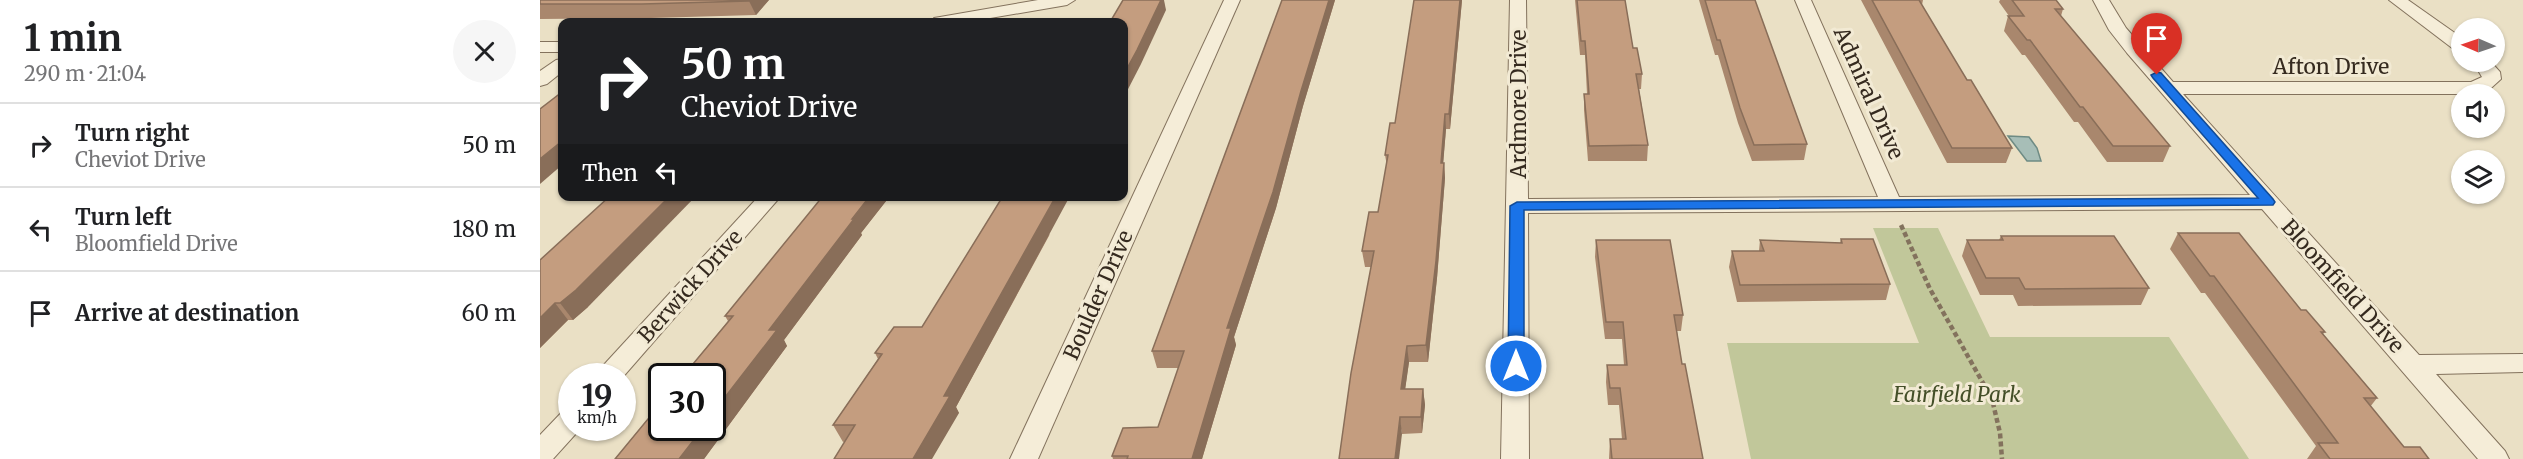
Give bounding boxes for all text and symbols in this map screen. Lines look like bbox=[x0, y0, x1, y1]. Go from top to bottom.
pin bbox=[2131, 13, 2182, 75]
text: 1 min bbox=[24, 16, 122, 61]
north arrow bbox=[2451, 18, 2505, 72]
map controls bbox=[2451, 18, 2505, 204]
button: close bbox=[453, 20, 516, 83]
street label: Admiral Drive bbox=[1827, 22, 1910, 163]
icon: arrive bbox=[2140, 22, 2173, 55]
street label: Ardmore Drive bbox=[1505, 30, 1532, 179]
text: 50 m bbox=[681, 38, 785, 90]
icon: right bbox=[582, 42, 660, 120]
street label: Afton Drive bbox=[2272, 53, 2389, 80]
text: 290 m · 21:04 bbox=[24, 61, 146, 86]
button: sound bbox=[2451, 84, 2505, 138]
text: Cheviot Drive bbox=[681, 90, 857, 124]
text: Turn right bbox=[75, 119, 189, 147]
icon: right bbox=[24, 129, 57, 162]
text: 50 m bbox=[462, 131, 516, 159]
text: Cheviot Drive bbox=[75, 147, 206, 172]
button: layers bbox=[2451, 150, 2505, 204]
icon: left bbox=[650, 156, 683, 189]
text: Then bbox=[582, 159, 638, 187]
text: Turn left bbox=[75, 203, 172, 231]
icon: left bbox=[24, 213, 57, 246]
street label: Bloomfield Drive bbox=[2276, 214, 2410, 358]
text: 180 m bbox=[452, 215, 516, 243]
street label: Berwick Drive bbox=[632, 224, 748, 348]
street label: Boulder Drive bbox=[1057, 226, 1139, 364]
text: Bloomfield Drive bbox=[75, 231, 238, 256]
icon: arrive bbox=[24, 297, 57, 330]
text: Arrive at destination bbox=[75, 299, 299, 327]
text: 60 m bbox=[462, 299, 516, 327]
position arrow bbox=[1484, 334, 1548, 398]
speed limit sign: 30 bbox=[648, 363, 726, 441]
text: 19 bbox=[581, 376, 613, 414]
park label: Fairfield Park bbox=[1892, 381, 2021, 408]
text: km/h bbox=[577, 408, 617, 427]

